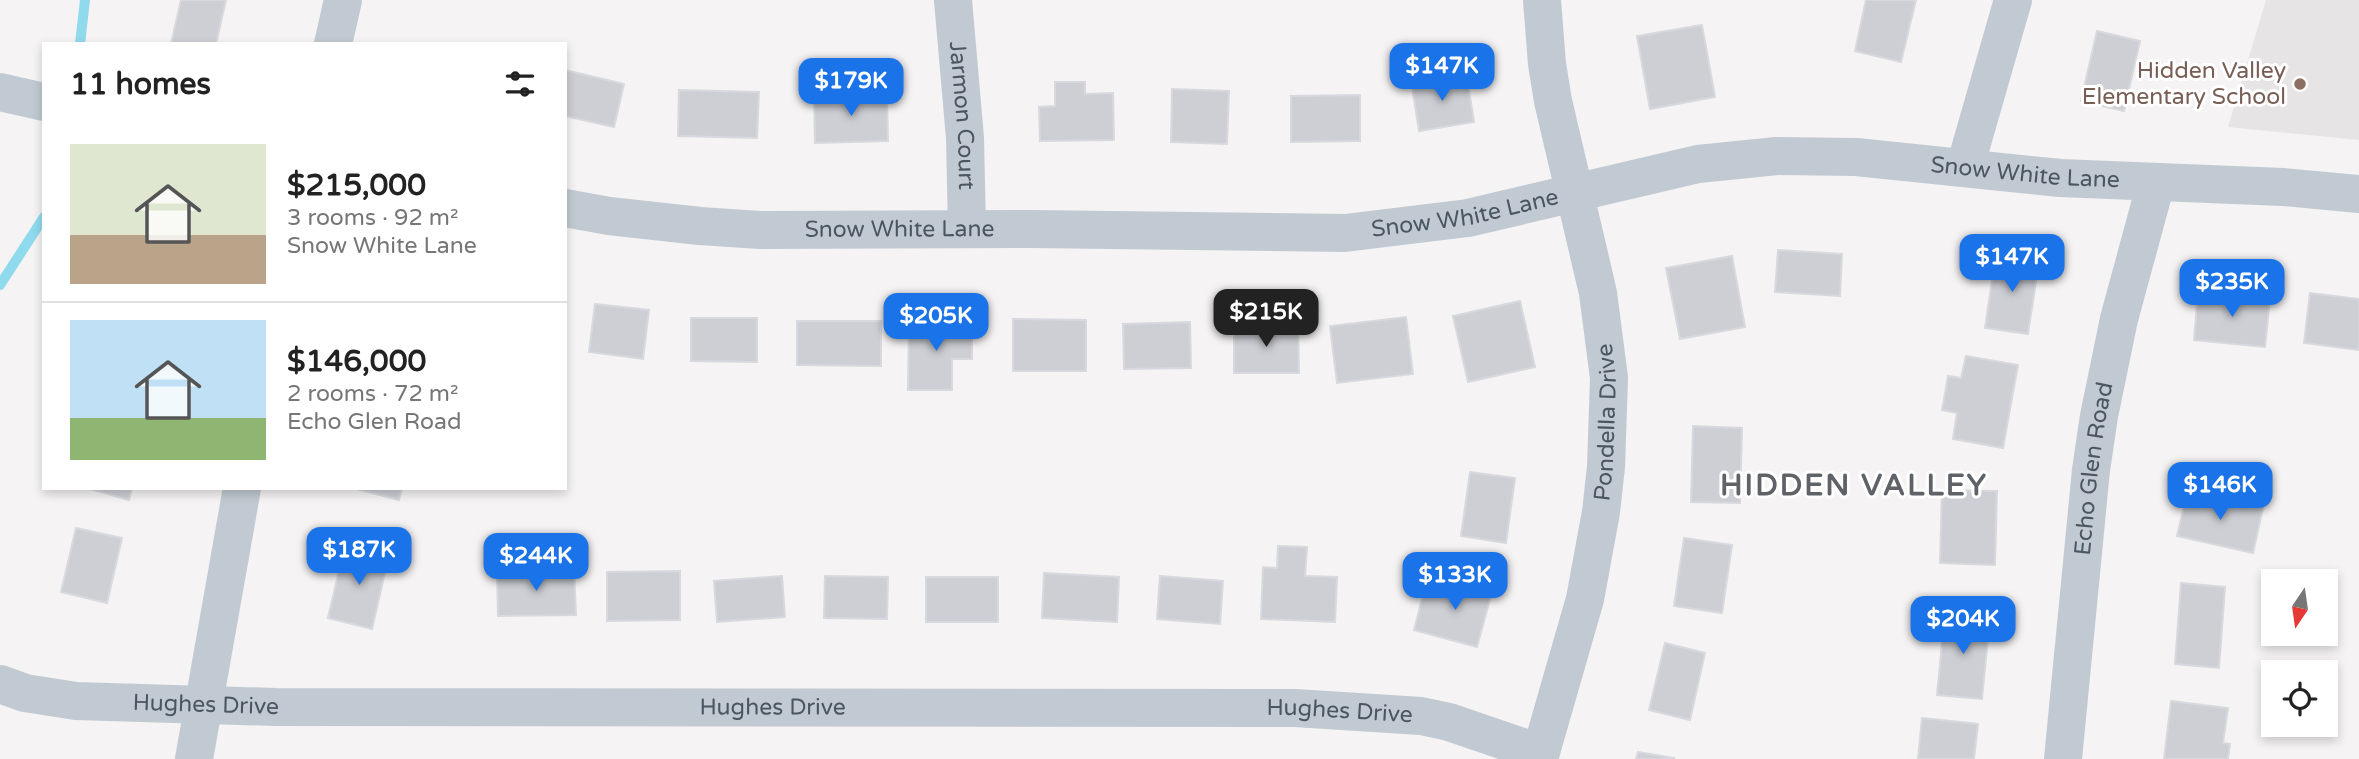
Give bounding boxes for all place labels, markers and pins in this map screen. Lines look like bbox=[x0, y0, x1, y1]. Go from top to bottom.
pin: $147K bbox=[1393, 43, 1491, 103]
place label: Hidden Valley Elementary School bbox=[2082, 57, 2286, 111]
pin: $179K bbox=[802, 58, 900, 118]
marker: Hidden Valley Elementary School bbox=[2292, 76, 2308, 92]
pin: $147K bbox=[1963, 234, 2061, 294]
pin: $235K bbox=[2183, 260, 2281, 319]
pin: $215K bbox=[1217, 290, 1315, 349]
pin: $205K bbox=[887, 294, 985, 353]
pin: $146K bbox=[2171, 462, 2269, 522]
pin: $187K bbox=[310, 528, 408, 587]
pin: $244K bbox=[487, 534, 585, 593]
pin: $133K bbox=[1406, 552, 1504, 612]
pin: $204K bbox=[1914, 596, 2012, 656]

